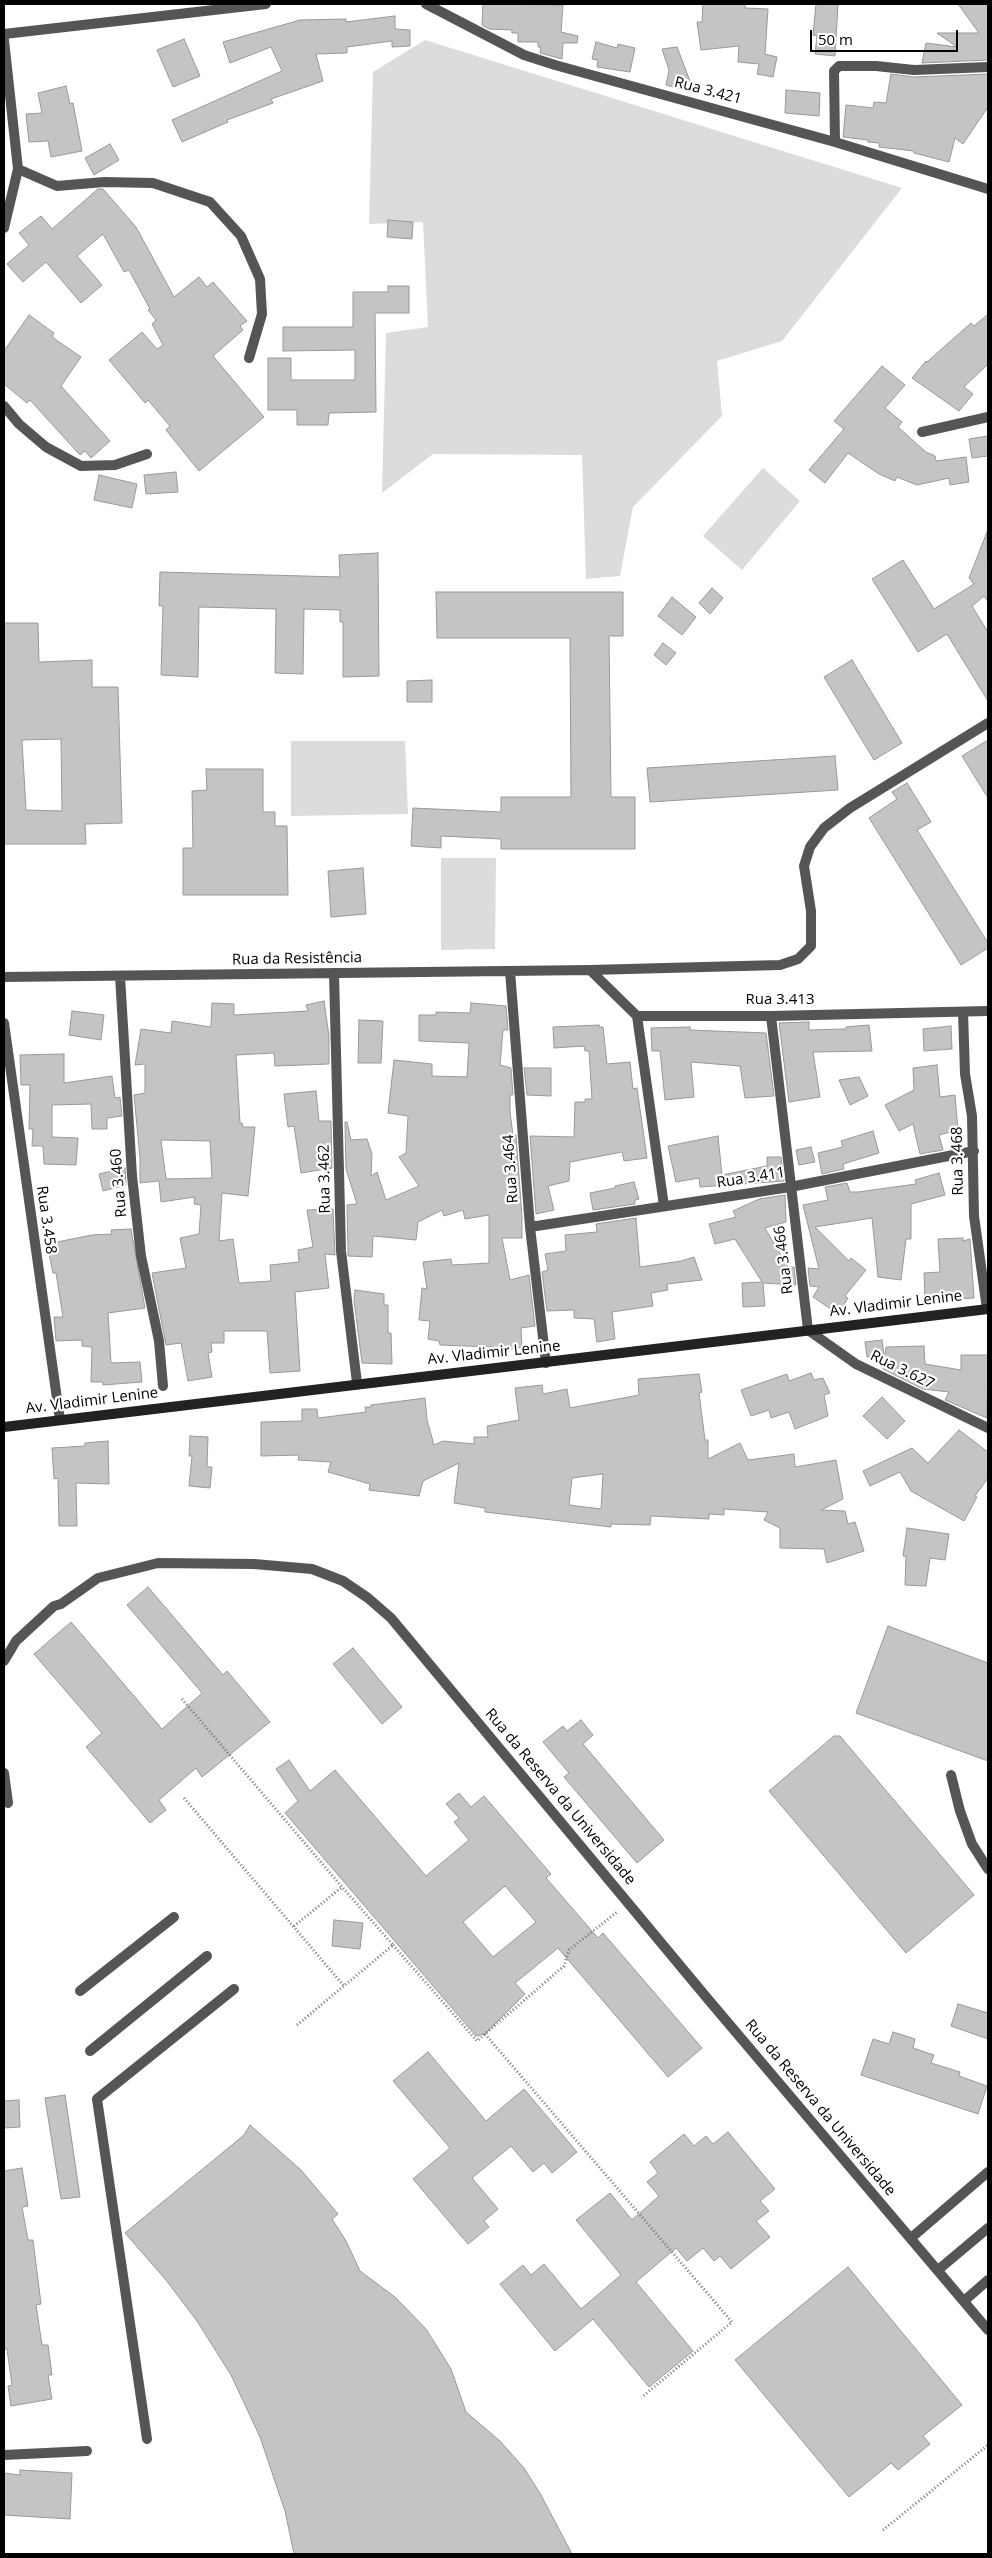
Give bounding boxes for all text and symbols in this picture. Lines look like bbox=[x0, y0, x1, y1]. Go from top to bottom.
scale bar bbox=[812, 20, 960, 52]
text: 50 m bbox=[818, 29, 853, 49]
street label: Rua 3.421 bbox=[672, 73, 744, 109]
street label: Rua da Resistência bbox=[232, 949, 362, 969]
street label: Rua 3.413 bbox=[746, 991, 814, 1009]
street label: Rua 3.468 bbox=[948, 1126, 968, 1196]
street label: Rua 3.464 bbox=[500, 1134, 522, 1204]
street label: Rua 3.462 bbox=[315, 1144, 335, 1214]
street label: Rua 3.460 bbox=[107, 1148, 131, 1218]
street label: Rua 3.411 bbox=[716, 1164, 786, 1192]
street label: Rua 3.458 bbox=[32, 1185, 60, 1255]
street label: Rua 3.466 bbox=[771, 1225, 797, 1295]
street label: Av. Vladimir Lenine bbox=[829, 1287, 963, 1321]
street label: Av. Vladimir Lenine bbox=[427, 1337, 561, 1369]
street label: Rua 3.627 bbox=[867, 1347, 937, 1393]
street label: Av. Vladimir Lenine bbox=[25, 1384, 159, 1418]
street label: Rua da Reserva da Universidade bbox=[481, 1705, 639, 1889]
street label: Rua da Reserva da Universidade bbox=[741, 2016, 899, 2200]

